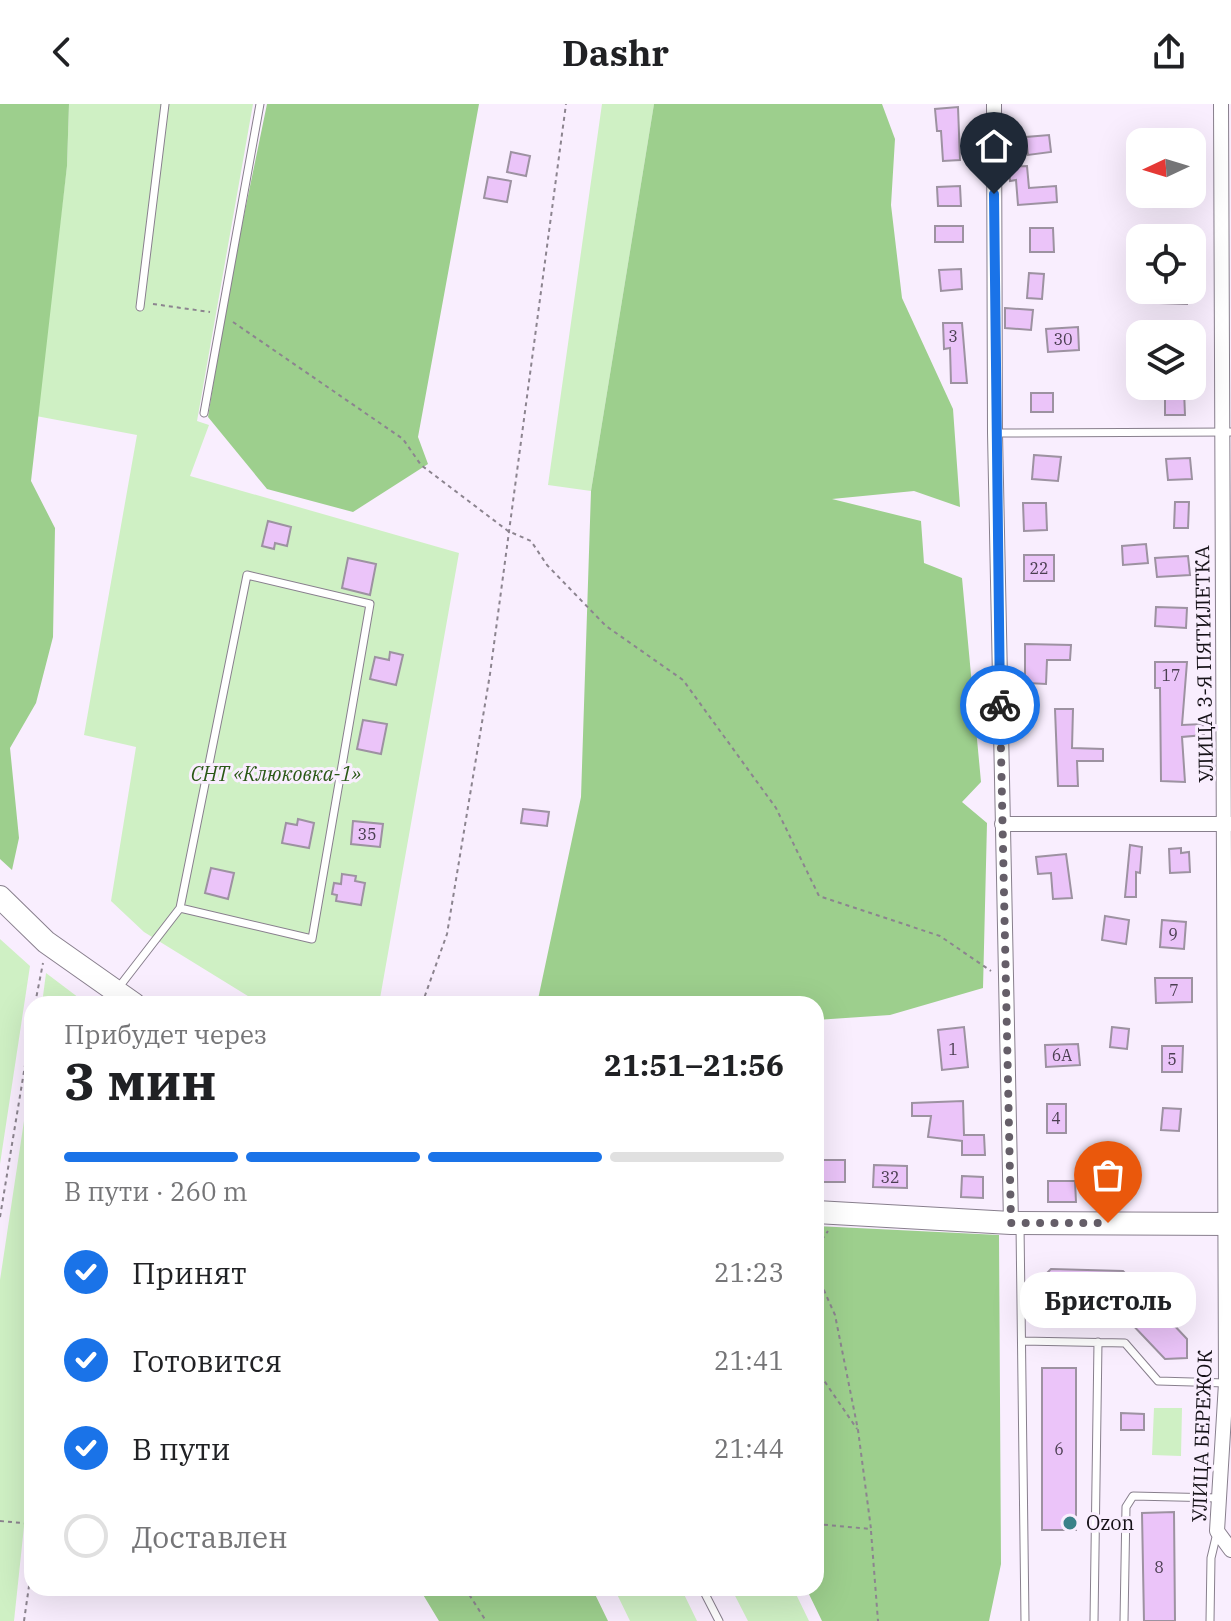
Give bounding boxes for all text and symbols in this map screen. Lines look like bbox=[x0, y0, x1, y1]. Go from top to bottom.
text: Dashr bbox=[562, 29, 669, 76]
icon: back bbox=[40, 30, 84, 74]
icon: share bbox=[1147, 30, 1191, 74]
pin bbox=[960, 112, 1028, 194]
icon: home bbox=[972, 124, 1016, 168]
north arrow bbox=[1126, 128, 1206, 208]
map controls bbox=[1126, 128, 1206, 400]
button: locate bbox=[1126, 224, 1206, 304]
button: layers bbox=[1126, 320, 1206, 400]
house number: 3 bbox=[948, 326, 958, 346]
house number: 30 bbox=[1053, 329, 1073, 349]
street label: УЛИЦА 3-Я ПЯТИЛЕТКА bbox=[1188, 545, 1219, 783]
house number: 22 bbox=[1029, 558, 1049, 578]
courier bbox=[960, 665, 1040, 745]
house number: 17 bbox=[1161, 665, 1181, 685]
icon: bike bbox=[978, 683, 1022, 727]
park label: СНТ «Клюковка-1» bbox=[191, 760, 361, 787]
house number: 35 bbox=[357, 824, 377, 844]
house number: 9 bbox=[1168, 924, 1178, 944]
house number: 7 bbox=[1169, 980, 1179, 1000]
text: Прибудет через bbox=[64, 1017, 267, 1051]
house number: 1 bbox=[948, 1039, 958, 1059]
text: 21:51–21:56 bbox=[604, 1045, 784, 1084]
house number: 6А bbox=[1052, 1045, 1072, 1065]
text: 3 мин bbox=[64, 1047, 217, 1114]
house number: 5 bbox=[1167, 1049, 1177, 1069]
house number: 4 bbox=[1051, 1108, 1061, 1128]
pin bbox=[1074, 1141, 1142, 1223]
icon: bag bbox=[1086, 1153, 1130, 1197]
house number: 32 bbox=[880, 1167, 900, 1187]
text: В пути · 260 m bbox=[64, 1174, 248, 1208]
icon: check bbox=[64, 1250, 108, 1294]
text: Принят bbox=[132, 1253, 247, 1292]
text: 21:23 bbox=[714, 1255, 784, 1289]
callout: Бристоль bbox=[1020, 1271, 1196, 1327]
text: Бристоль bbox=[1044, 1283, 1172, 1317]
icon: check bbox=[64, 1338, 108, 1382]
text: Готовится bbox=[132, 1341, 282, 1380]
text: 21:41 bbox=[714, 1343, 784, 1377]
street label: УЛИЦА БЕРЕЖОК bbox=[1185, 1349, 1218, 1523]
icon: check bbox=[64, 1426, 108, 1470]
text: В пути bbox=[132, 1429, 231, 1468]
text: 21:44 bbox=[714, 1431, 784, 1465]
house number: 6 bbox=[1054, 1439, 1064, 1459]
place label: Ozon bbox=[1086, 1509, 1135, 1536]
marker: Ozon bbox=[1061, 1514, 1079, 1532]
text: Доставлен bbox=[132, 1517, 288, 1556]
house number: 8 bbox=[1154, 1557, 1164, 1577]

